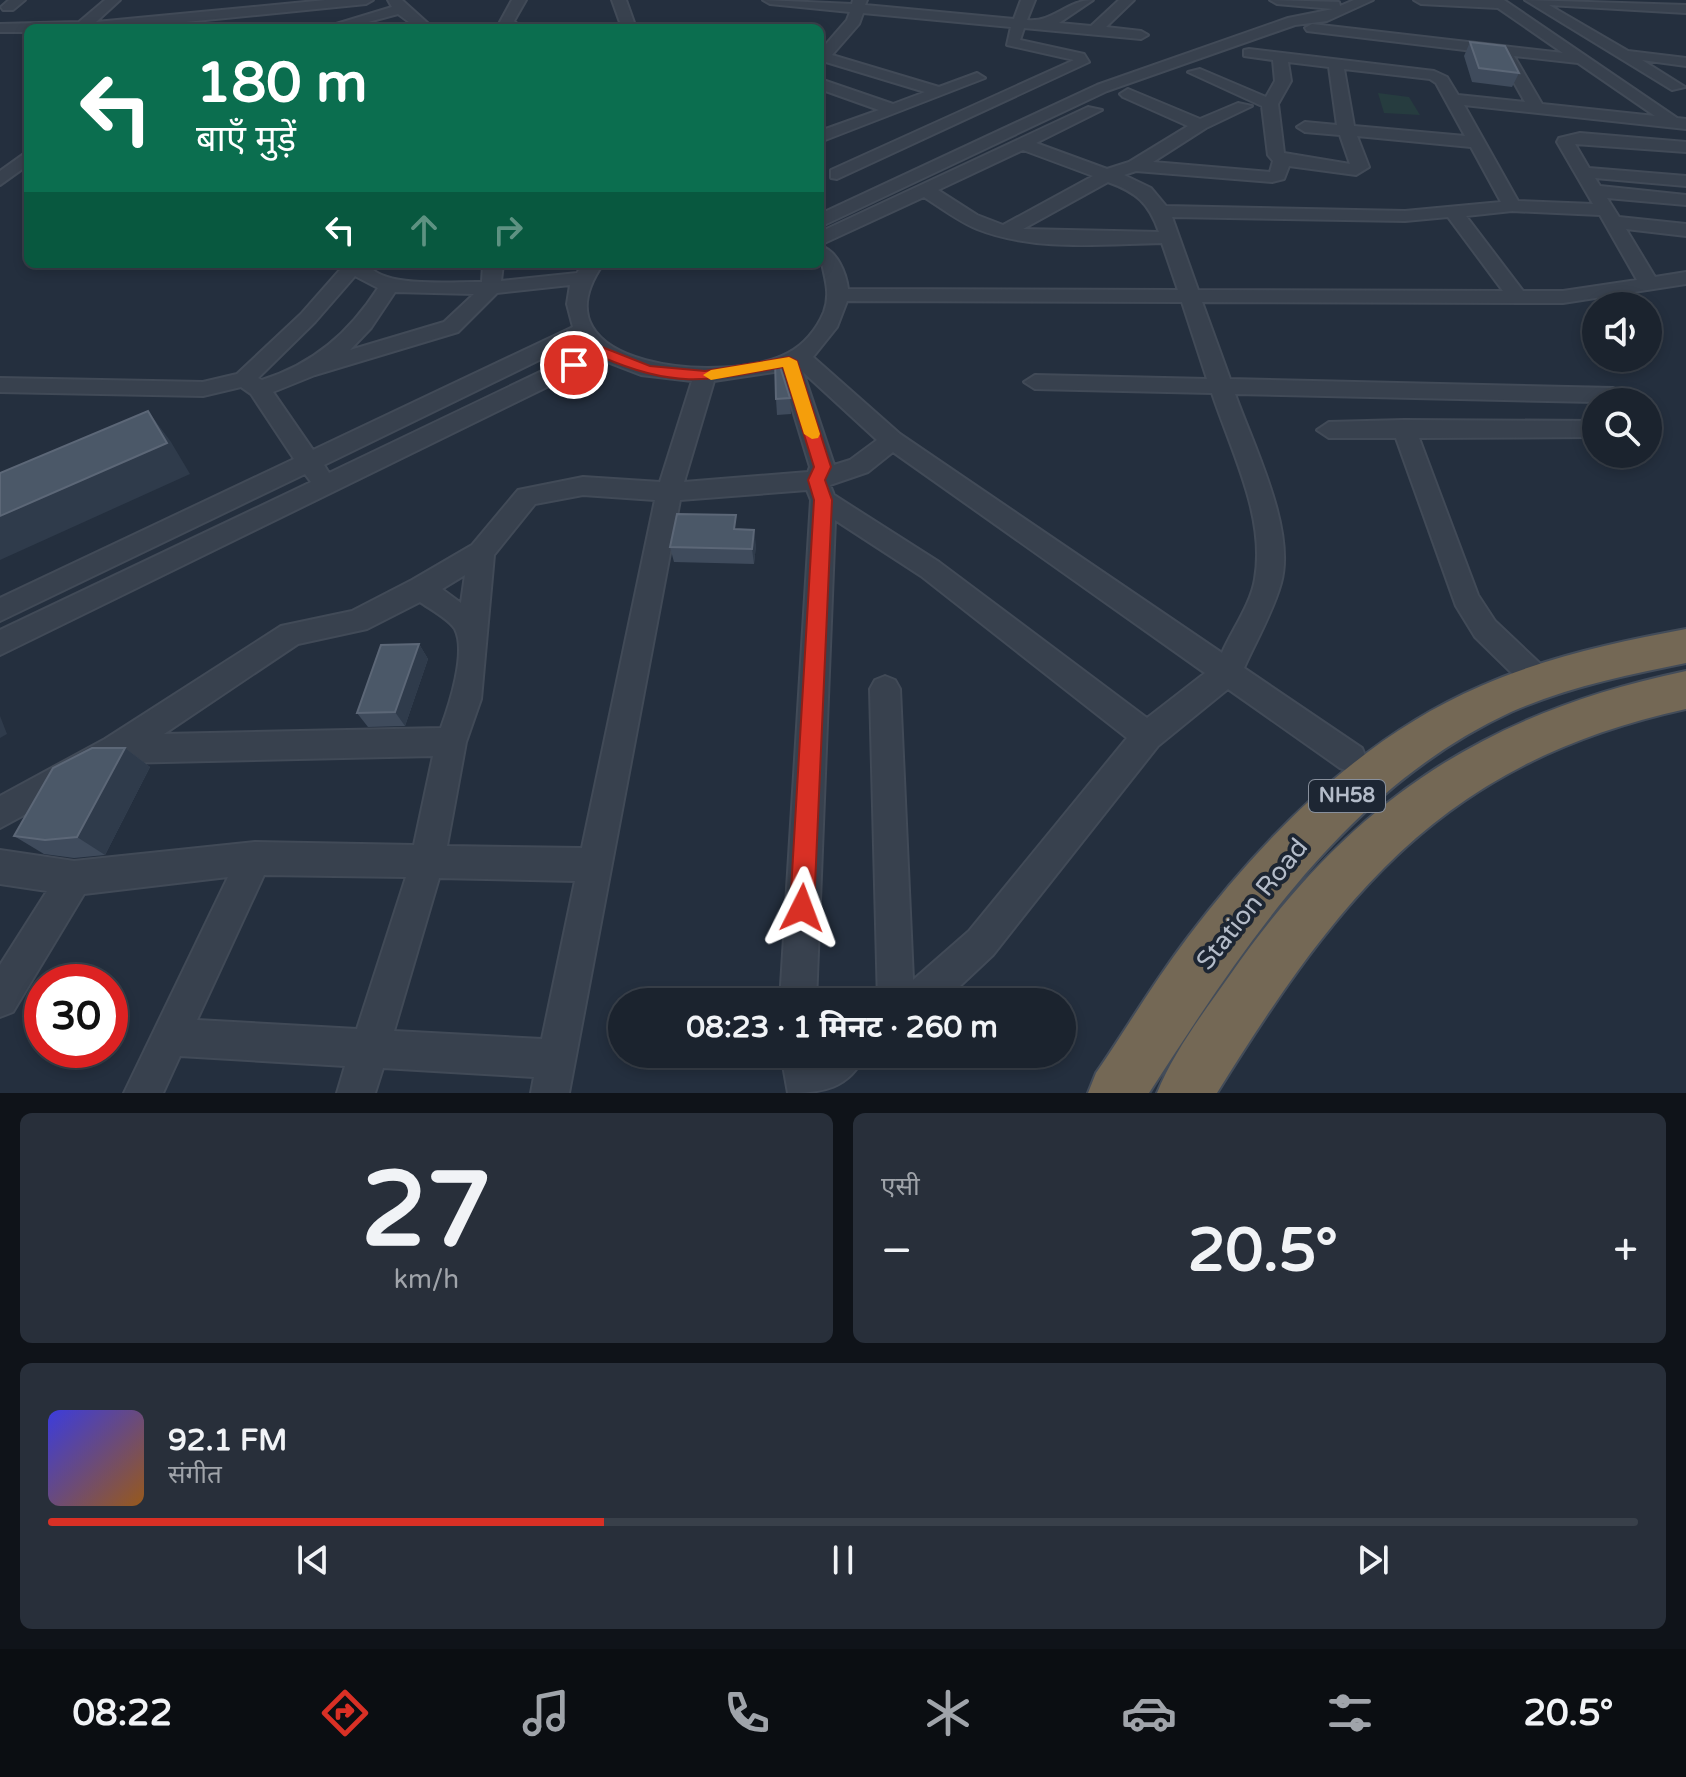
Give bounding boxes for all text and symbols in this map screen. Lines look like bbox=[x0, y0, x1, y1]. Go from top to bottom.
text: 180 m bbox=[196, 50, 367, 117]
icon: left bbox=[64, 56, 168, 160]
text: बाएँ मुड़ें bbox=[196, 118, 296, 161]
icon: left bbox=[318, 208, 362, 252]
icon: ahead bbox=[402, 208, 446, 252]
icon: right bbox=[486, 208, 530, 252]
map controls bbox=[1582, 292, 1662, 468]
button: sound bbox=[1582, 292, 1662, 372]
pin bbox=[540, 331, 608, 399]
icon: arrive bbox=[552, 343, 596, 387]
button: search bbox=[1582, 388, 1662, 468]
road number: NH58 bbox=[1309, 780, 1385, 812]
street label: Station Road bbox=[1190, 832, 1314, 976]
position arrow bbox=[760, 866, 844, 950]
speed limit sign: 30 bbox=[24, 964, 128, 1068]
text: 08:23 · 1 मिनट · 260 m bbox=[686, 1009, 998, 1046]
text: 27 bbox=[361, 1149, 492, 1274]
text: एसी bbox=[881, 1171, 920, 1202]
text: 20.5° bbox=[1188, 1215, 1338, 1287]
text: − bbox=[881, 1225, 912, 1278]
text: + bbox=[1613, 1225, 1638, 1278]
text: km/h bbox=[394, 1264, 459, 1295]
text: 92.1 FM bbox=[168, 1422, 287, 1459]
text: संगीत bbox=[168, 1459, 222, 1490]
icon: previous bbox=[291, 1538, 335, 1582]
icon: pause bbox=[821, 1538, 865, 1582]
icon: next bbox=[1351, 1538, 1395, 1582]
icon: directions bbox=[317, 1685, 373, 1741]
icon: music bbox=[518, 1685, 574, 1741]
icon: phone bbox=[719, 1685, 775, 1741]
icon: climate bbox=[920, 1685, 976, 1741]
icon: car bbox=[1121, 1685, 1177, 1741]
icon: filters bbox=[1322, 1685, 1378, 1741]
text: 08:22 bbox=[73, 1692, 172, 1735]
text: 20.5° bbox=[1523, 1692, 1613, 1735]

